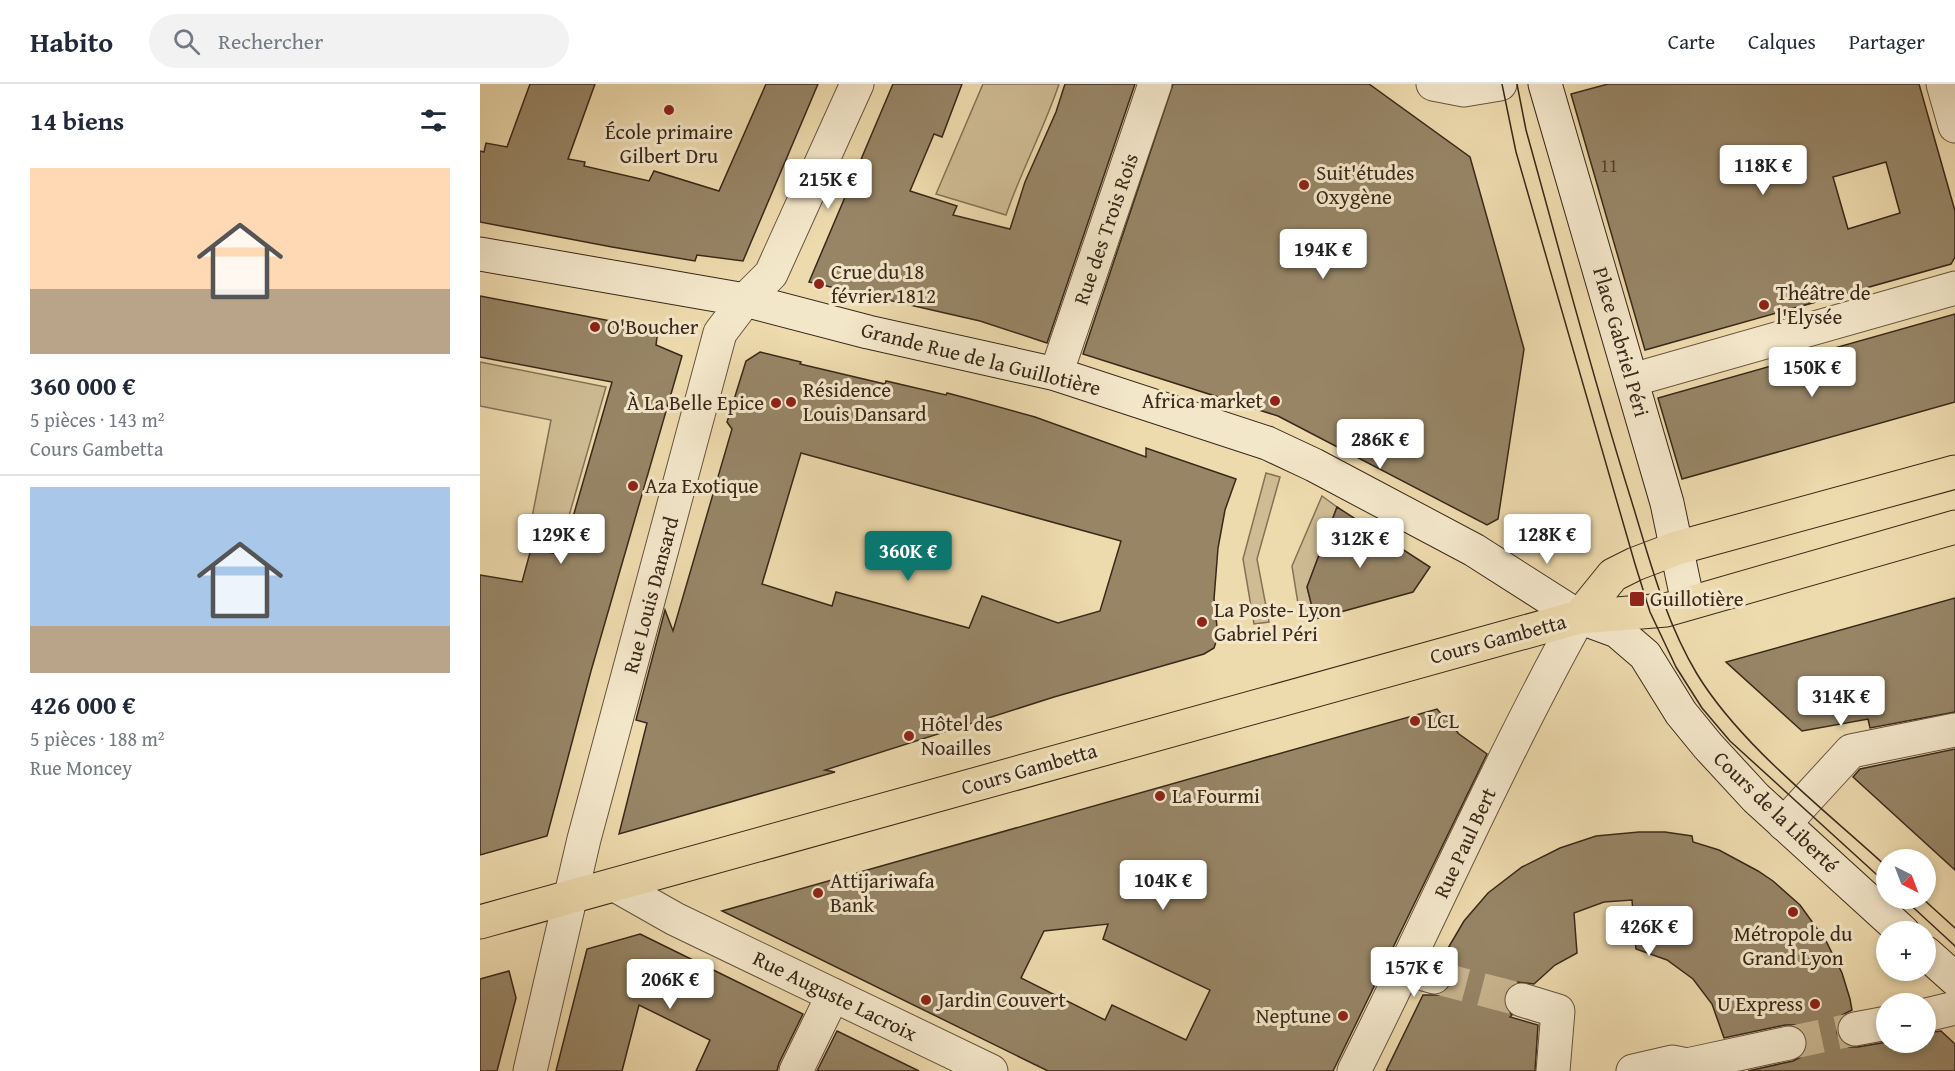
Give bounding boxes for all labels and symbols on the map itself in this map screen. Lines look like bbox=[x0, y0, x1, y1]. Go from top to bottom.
marker: École primaire Gilbert Dru bbox=[662, 103, 676, 117]
place label: École primaire Gilbert Dru bbox=[605, 116, 733, 171]
pin: 118K € bbox=[1714, 145, 1812, 196]
street label: Rue des Trois Rois bbox=[1065, 149, 1146, 309]
house number: 11 bbox=[1600, 152, 1618, 179]
place label: Suit'études Oxygène bbox=[1316, 157, 1414, 212]
pin: 215K € bbox=[779, 159, 877, 210]
marker: Suit'études Oxygène bbox=[1297, 178, 1311, 192]
pin: 194K € bbox=[1274, 229, 1372, 280]
place label: Crue du 18 février 1812 bbox=[831, 256, 936, 311]
street label: Place Gabriel Péri bbox=[1585, 263, 1658, 421]
marker: Crue du 18 février 1812 bbox=[812, 277, 826, 291]
place label: Théâtre de l'Elysée bbox=[1776, 277, 1871, 332]
marker: Théâtre de l'Elysée bbox=[1757, 298, 1771, 312]
place label: O'Boucher bbox=[607, 311, 699, 342]
street label: Grande Rue de la Guillotière bbox=[858, 314, 1104, 403]
marker: O'Boucher bbox=[588, 320, 602, 334]
pin: 150K € bbox=[1763, 347, 1861, 398]
place label: Résidence Louis Dansard bbox=[803, 374, 927, 429]
place label: Africa market bbox=[1142, 385, 1264, 416]
place label: À La Belle Epice bbox=[627, 387, 764, 418]
marker: Africa market bbox=[1268, 394, 1282, 408]
marker: Résidence Louis Dansard bbox=[784, 395, 798, 409]
marker: À La Belle Epice bbox=[769, 396, 783, 410]
pin: 286K € bbox=[1331, 419, 1429, 470]
place label: Aza Exotique bbox=[645, 470, 759, 501]
marker: Aza Exotique bbox=[626, 479, 640, 493]
street label: Rue Louis Dansard bbox=[615, 512, 687, 677]
pin: 129K € bbox=[512, 514, 610, 565]
pin: 128K € bbox=[1498, 514, 1596, 565]
pin: 312K € bbox=[1311, 518, 1409, 569]
pin: 360K € bbox=[859, 531, 957, 582]
place label: Guillotière bbox=[1650, 583, 1744, 614]
marker: Guillotière bbox=[1628, 590, 1646, 608]
place label: La Poste- Lyon Gabriel Péri bbox=[1214, 594, 1341, 649]
street label: Cours Gambetta bbox=[1426, 605, 1570, 672]
marker: La Poste- Lyon Gabriel Péri bbox=[1195, 615, 1209, 629]
pin: 314K € bbox=[1792, 676, 1890, 727]
place label: LCL bbox=[1427, 705, 1459, 736]
place label: Hôtel des Noailles bbox=[921, 708, 1003, 763]
marker: LCL bbox=[1408, 714, 1422, 728]
marker: Hôtel des Noailles bbox=[902, 729, 916, 743]
street label: Cours Gambetta bbox=[957, 734, 1101, 803]
street label: Cours de la Liberté bbox=[1707, 744, 1846, 880]
place label: La Fourmi bbox=[1172, 780, 1260, 811]
street label: Rue Paul Bert bbox=[1425, 782, 1504, 903]
marker: La Fourmi bbox=[1153, 789, 1167, 803]
north arrow bbox=[1876, 849, 1936, 909]
pin: 104K € bbox=[1114, 860, 1212, 911]
place label: Attijariwafa Bank bbox=[830, 865, 935, 920]
marker: Attijariwafa Bank bbox=[811, 886, 825, 900]
marker: Métropole du Grand Lyon bbox=[1786, 905, 1800, 919]
pin: 426K € bbox=[1600, 906, 1698, 957]
place label: Métropole du Grand Lyon bbox=[1734, 918, 1853, 973]
street label: Rue Auguste Lacroix bbox=[748, 942, 923, 1049]
pin: 157K € bbox=[1365, 947, 1463, 998]
pin: 206K € bbox=[621, 959, 719, 1010]
place label: Jardin Couvert bbox=[935, 984, 1066, 1015]
place label: U Express bbox=[1717, 988, 1803, 1019]
marker: Jardin Couvert bbox=[919, 993, 933, 1007]
marker: U Express bbox=[1808, 997, 1822, 1011]
place label: Neptune bbox=[1256, 1000, 1331, 1031]
marker: Neptune bbox=[1336, 1009, 1350, 1023]

